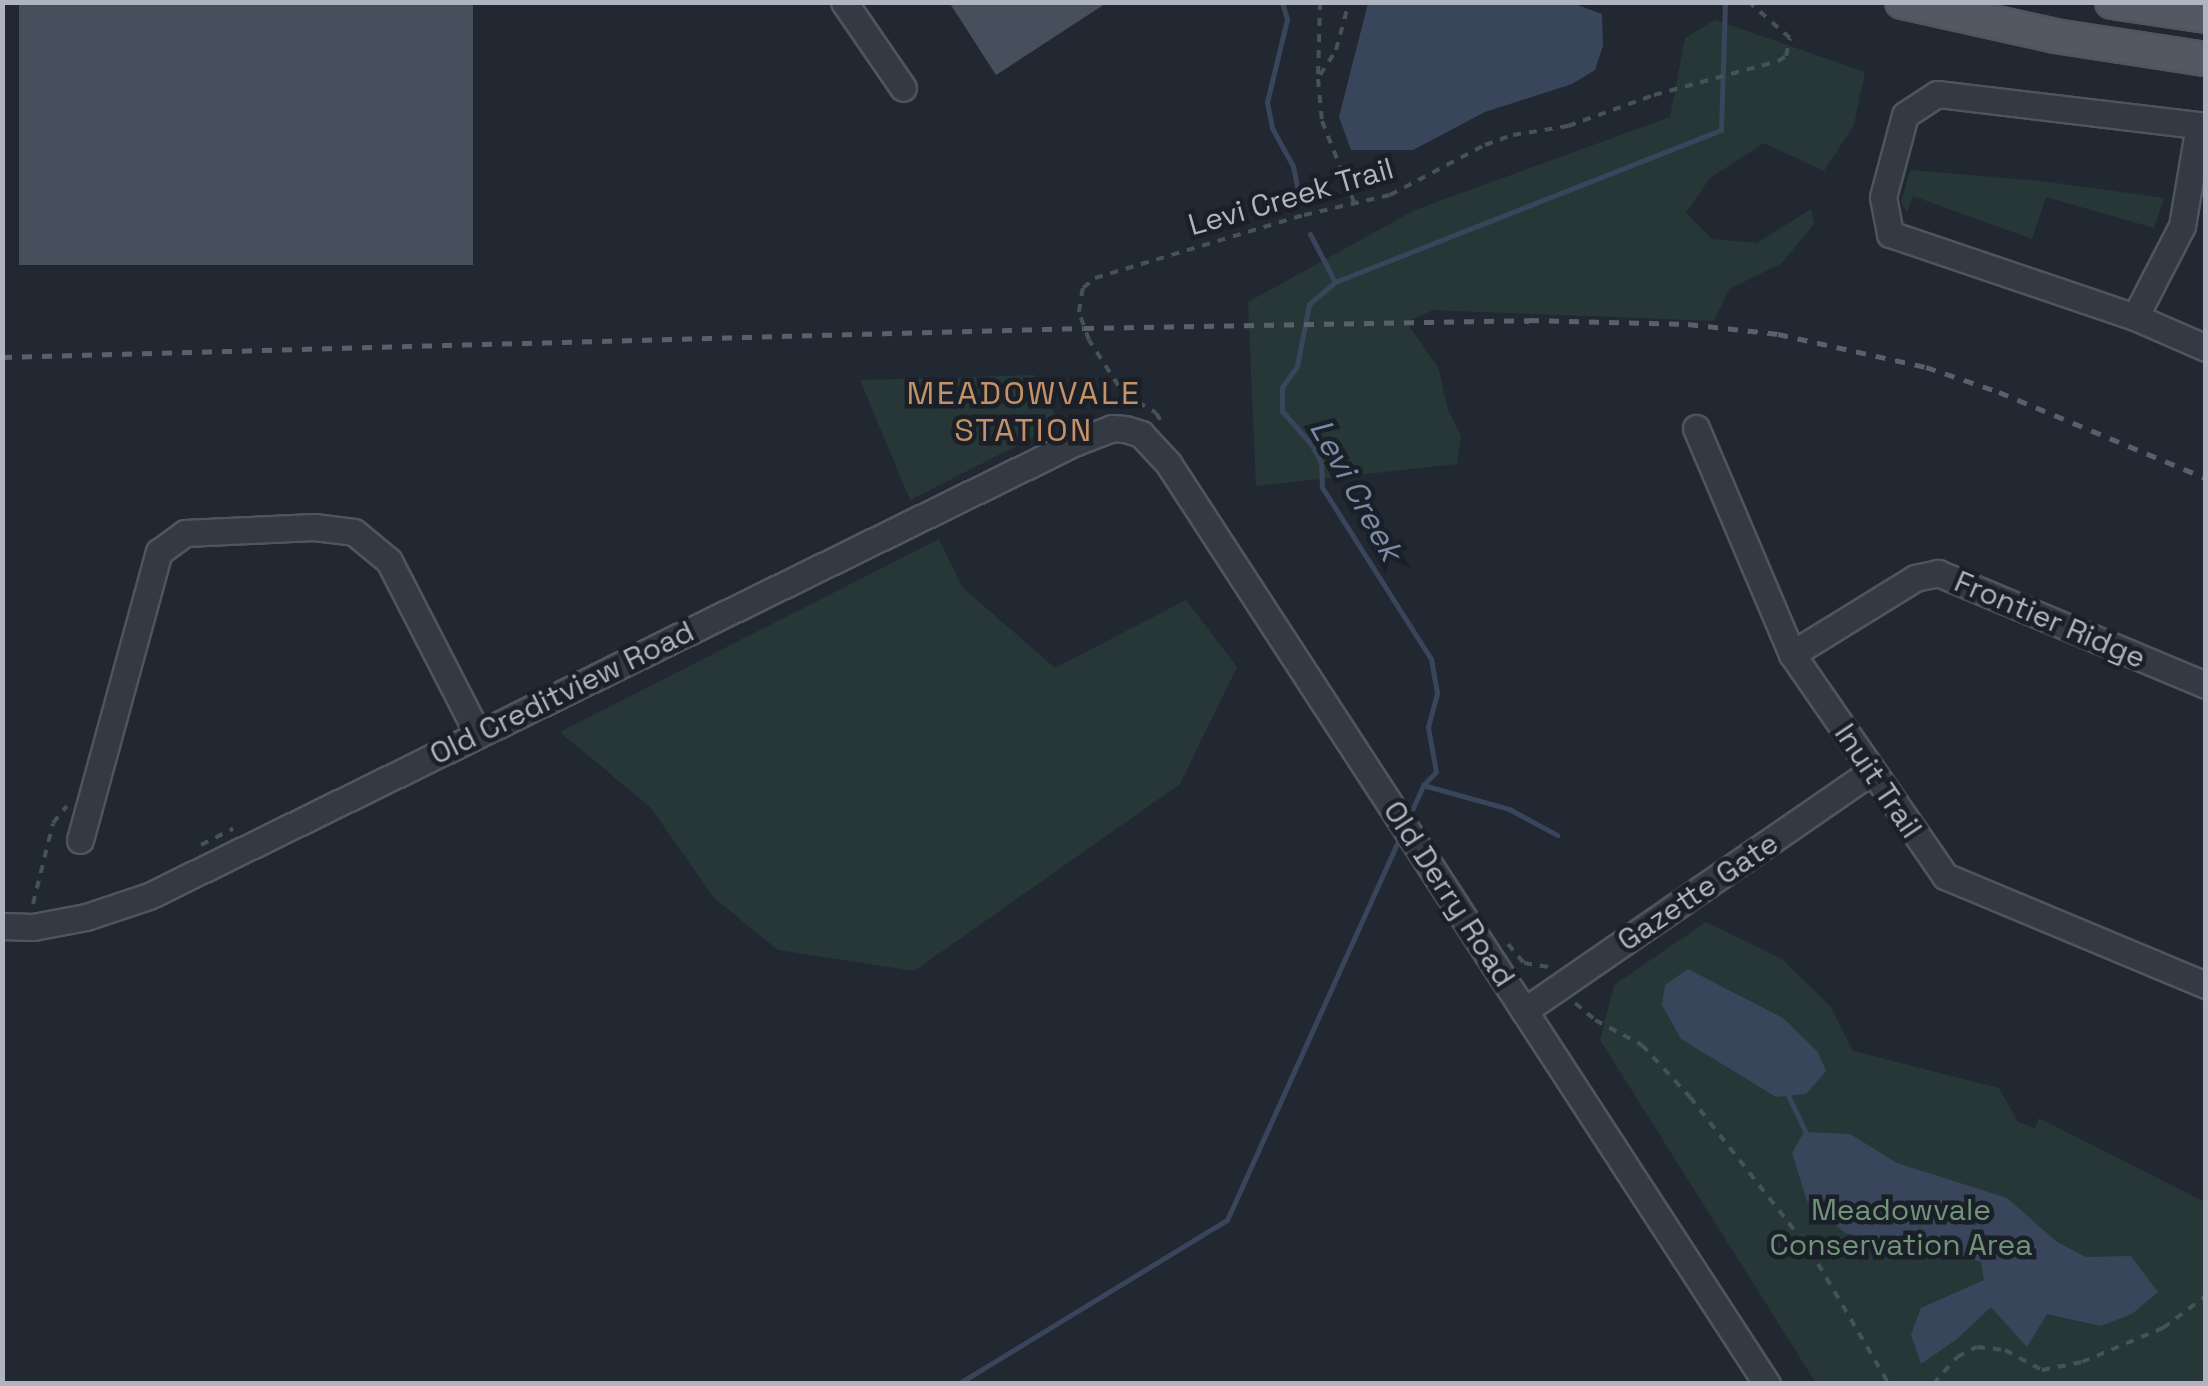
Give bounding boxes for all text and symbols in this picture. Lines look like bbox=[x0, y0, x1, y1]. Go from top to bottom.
street label: Levi Creek Trail bbox=[1184, 150, 1398, 244]
district label: MEADOWVALE STATION bbox=[906, 375, 1142, 450]
water label: Levi Creek bbox=[1301, 412, 1411, 568]
street label: Frontier Ridge bbox=[1949, 564, 2151, 676]
street label: Old Creditview Road bbox=[424, 613, 700, 773]
street label: Inuit Trail bbox=[1827, 717, 1929, 845]
street label: Old Derry Road bbox=[1376, 794, 1522, 994]
street label: Gazette Gate bbox=[1611, 825, 1785, 959]
park label: Meadowvale Conservation Area bbox=[1769, 1192, 2033, 1262]

